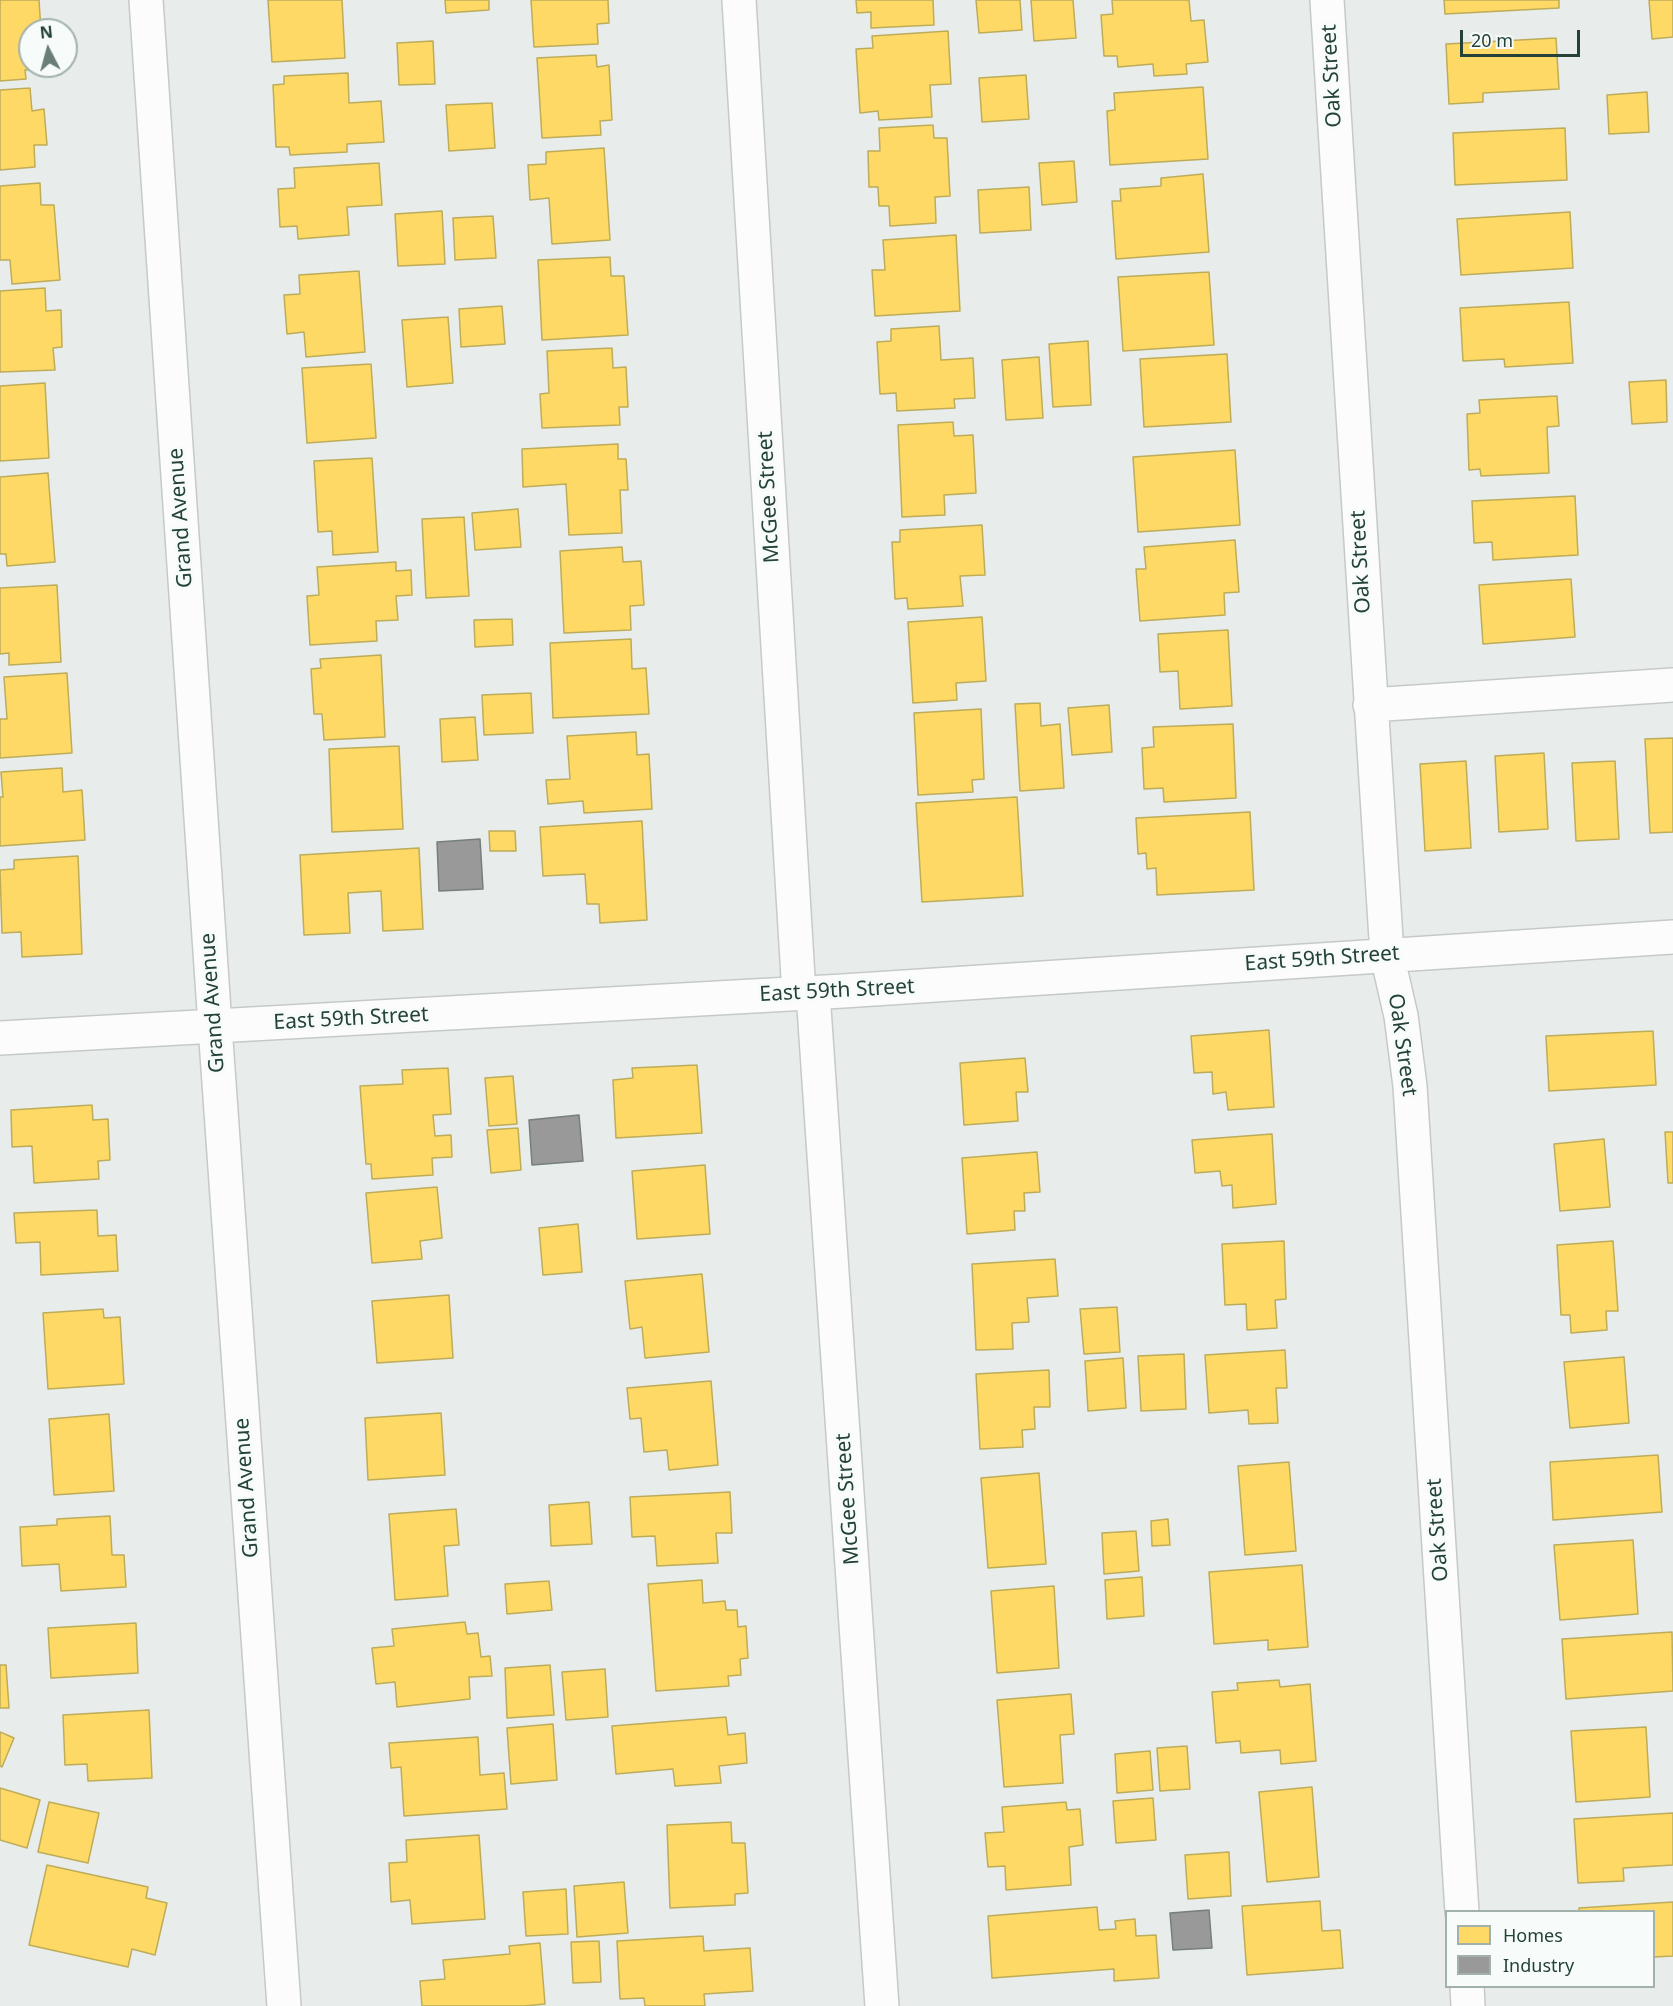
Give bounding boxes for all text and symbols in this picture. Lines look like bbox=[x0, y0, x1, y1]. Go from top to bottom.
north arrow bbox=[18, 18, 78, 78]
scale bar bbox=[1463, 18, 1583, 56]
text: N bbox=[39, 20, 54, 44]
street label: Oak Street bbox=[1317, 24, 1347, 128]
text: 20 m bbox=[1471, 28, 1513, 52]
street label: McGee Street bbox=[753, 430, 785, 564]
street label: Grand Avenue bbox=[164, 447, 198, 589]
street label: Oak Street bbox=[1346, 510, 1376, 614]
street label: Grand Avenue bbox=[196, 932, 230, 1074]
street label: East 59th Street bbox=[1244, 941, 1400, 977]
street label: East 59th Street bbox=[759, 974, 915, 1008]
street label: Oak Street bbox=[1382, 992, 1422, 1098]
street label: East 59th Street bbox=[273, 1002, 429, 1036]
street label: Grand Avenue bbox=[230, 1417, 264, 1559]
street label: McGee Street bbox=[831, 1432, 865, 1566]
street label: Oak Street bbox=[1422, 1478, 1454, 1582]
legend bbox=[1445, 1910, 1655, 1988]
text: Homes bbox=[1503, 1923, 1563, 1947]
text: Industry bbox=[1503, 1953, 1574, 1977]

